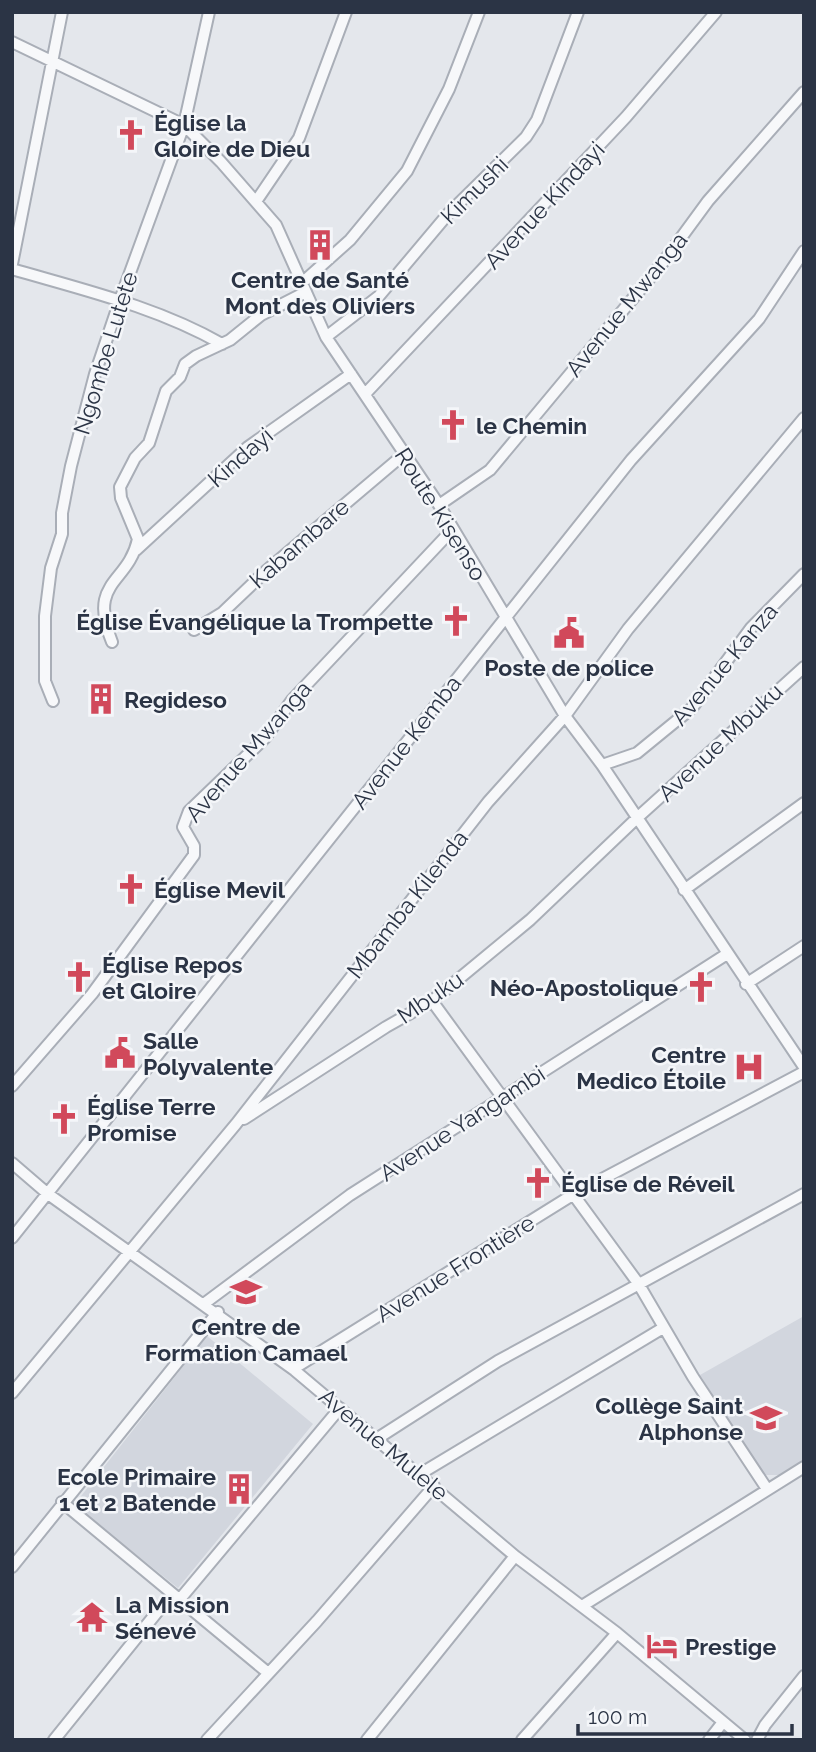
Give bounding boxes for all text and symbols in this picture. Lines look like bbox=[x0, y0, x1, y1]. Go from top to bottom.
place label: Église la Gloire de Dieu bbox=[154, 109, 310, 162]
church icon: Église la Gloire de Dieu bbox=[114, 118, 148, 152]
street label: Avenue Kindayi bbox=[478, 136, 610, 274]
street label: Kimushi bbox=[435, 151, 513, 229]
street label: Avenue Mwanga bbox=[560, 226, 692, 382]
building icon: Centre de Santé Mont des Oliviers bbox=[303, 228, 337, 262]
place label: Centre de Santé Mont des Oliviers bbox=[225, 266, 415, 319]
street label: Ngombe Lutete bbox=[67, 268, 143, 438]
church icon: le Chemin bbox=[436, 408, 470, 442]
place label: le Chemin bbox=[476, 412, 587, 439]
street label: Kindayi bbox=[202, 421, 278, 493]
street label: Route Kisenso bbox=[389, 443, 493, 585]
street label: Kabambare bbox=[244, 492, 354, 594]
street label: Avenue Kanza bbox=[665, 597, 783, 731]
church icon: Église Évangélique la Trompette bbox=[439, 604, 473, 638]
place label: Église Évangélique la Trompette bbox=[76, 608, 433, 635]
public building icon: Poste de police bbox=[552, 616, 586, 650]
place label: Poste de police bbox=[484, 654, 654, 681]
street label: Avenue Kemba bbox=[345, 670, 467, 814]
street label: Avenue Mwanga bbox=[179, 675, 317, 827]
street label: Avenue Mbuku bbox=[652, 677, 788, 807]
building icon: Regideso bbox=[84, 682, 118, 716]
place label: Regideso bbox=[124, 686, 227, 713]
street label: Mbamba Kilenda bbox=[341, 825, 473, 983]
church icon: Église Mevil bbox=[114, 872, 148, 906]
place label: Église Mevil bbox=[154, 876, 286, 903]
place label: Église Repos et Gloire bbox=[102, 951, 243, 1004]
church icon: Église Repos et Gloire bbox=[62, 960, 96, 994]
street label: Mbuku bbox=[392, 965, 468, 1029]
church icon: Néo-Apostolique bbox=[684, 970, 718, 1004]
place label: Néo-Apostolique bbox=[490, 974, 678, 1001]
place label: Salle Polyvalente bbox=[143, 1027, 273, 1080]
public building icon: Salle Polyvalente bbox=[103, 1036, 137, 1070]
place label: Centre Medico Étoile bbox=[576, 1041, 726, 1094]
hospital icon: Centre Medico Étoile bbox=[732, 1050, 766, 1084]
street label: Avenue Yangambi bbox=[374, 1059, 550, 1187]
place label: Église Terre Promise bbox=[87, 1093, 216, 1146]
church icon: Église Terre Promise bbox=[47, 1102, 81, 1136]
church icon: Église de Réveil bbox=[521, 1166, 555, 1200]
place label: Église de Réveil bbox=[561, 1170, 735, 1197]
street label: Avenue Frontière bbox=[371, 1209, 539, 1327]
school or university icon: Centre de Formation Camael bbox=[229, 1275, 263, 1309]
place label: Centre de Formation Camael bbox=[145, 1313, 348, 1366]
street label: Avenue Mulele bbox=[314, 1382, 454, 1506]
place label: Collège Saint Alphonse bbox=[595, 1392, 743, 1445]
school or university icon: Collège Saint Alphonse bbox=[749, 1401, 783, 1435]
place label: Ecole Primaire 1 et 2 Batende bbox=[57, 1463, 216, 1516]
building icon: Ecole Primaire 1 et 2 Batende bbox=[222, 1472, 256, 1506]
place label: La Mission Sénevé bbox=[115, 1591, 229, 1644]
temple icon: La Mission Sénevé bbox=[75, 1600, 109, 1634]
hotel icon: Prestige bbox=[645, 1629, 679, 1663]
place label: Prestige bbox=[685, 1633, 776, 1660]
scale bar bbox=[578, 1692, 792, 1736]
text: 100 m bbox=[588, 1704, 647, 1729]

